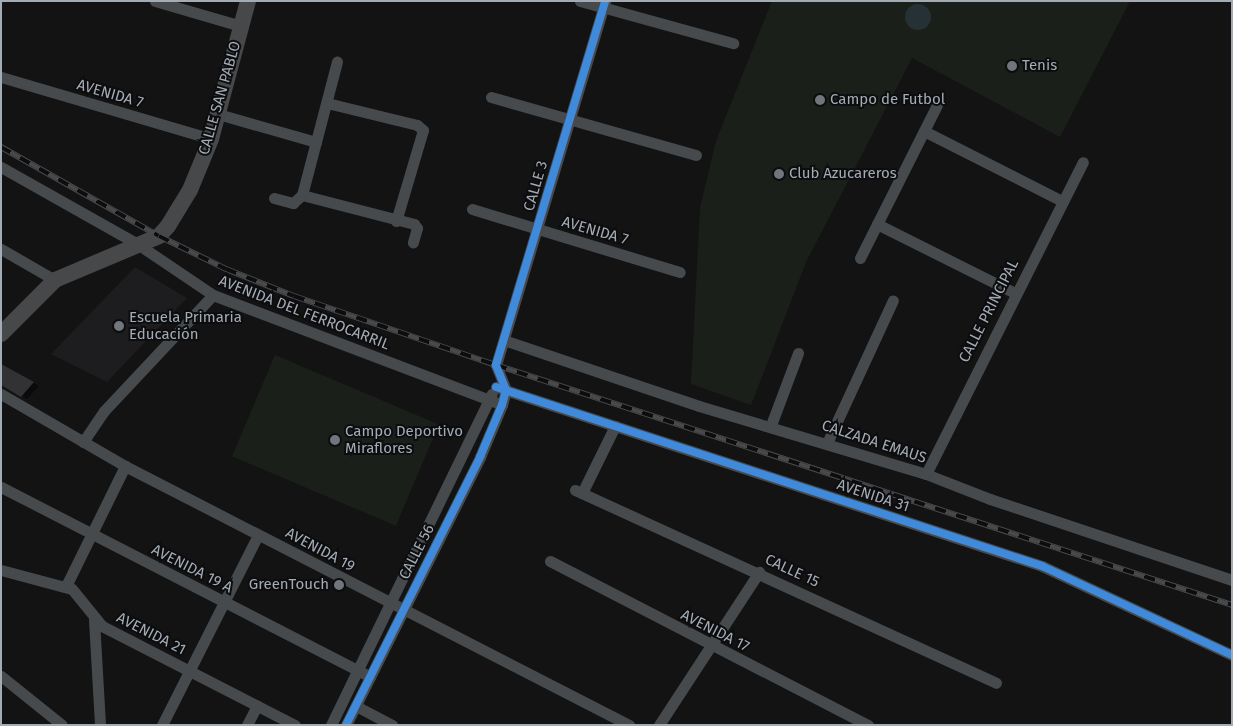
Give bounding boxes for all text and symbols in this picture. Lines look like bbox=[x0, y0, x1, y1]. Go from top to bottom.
street label: CALLE SAN PABLO bbox=[195, 39, 245, 157]
place label: Tenis bbox=[1022, 57, 1057, 75]
marker: Tenis bbox=[1006, 60, 1018, 72]
street label: AVENIDA 7 bbox=[75, 76, 145, 112]
place label: Campo de Futbol bbox=[830, 91, 945, 109]
marker: Campo de Futbol bbox=[814, 94, 826, 106]
street label: CALLE 3 bbox=[520, 159, 552, 213]
place label: Club Azucareros bbox=[789, 165, 897, 183]
marker: Club Azucareros bbox=[773, 168, 785, 180]
street label: AVENIDA 7 bbox=[560, 213, 630, 249]
street label: CALLE PRINCIPAL bbox=[955, 257, 1023, 365]
street label: AVENIDA DEL FERROCARRIL bbox=[216, 272, 392, 354]
place label: Escuela Primaria Educación bbox=[129, 308, 242, 343]
marker: Escuela Primaria Educación bbox=[113, 320, 125, 332]
street label: CALZADA EMAUS bbox=[819, 417, 929, 467]
place label: Campo Deportivo Miraflores bbox=[345, 422, 463, 457]
marker: Campo Deportivo Miraflores bbox=[329, 434, 341, 446]
street label: AVENIDA 31 bbox=[835, 476, 911, 516]
street label: CALLE 56 bbox=[395, 521, 439, 583]
street label: AVENIDA 19 bbox=[282, 524, 358, 576]
street label: AVENIDA 19 A bbox=[149, 541, 235, 597]
street label: CALLE 15 bbox=[762, 551, 822, 591]
place label: GreenTouch bbox=[249, 576, 329, 594]
marker: GreenTouch bbox=[333, 579, 345, 591]
street label: AVENIDA 17 bbox=[678, 606, 752, 656]
street label: AVENIDA 21 bbox=[113, 609, 189, 659]

